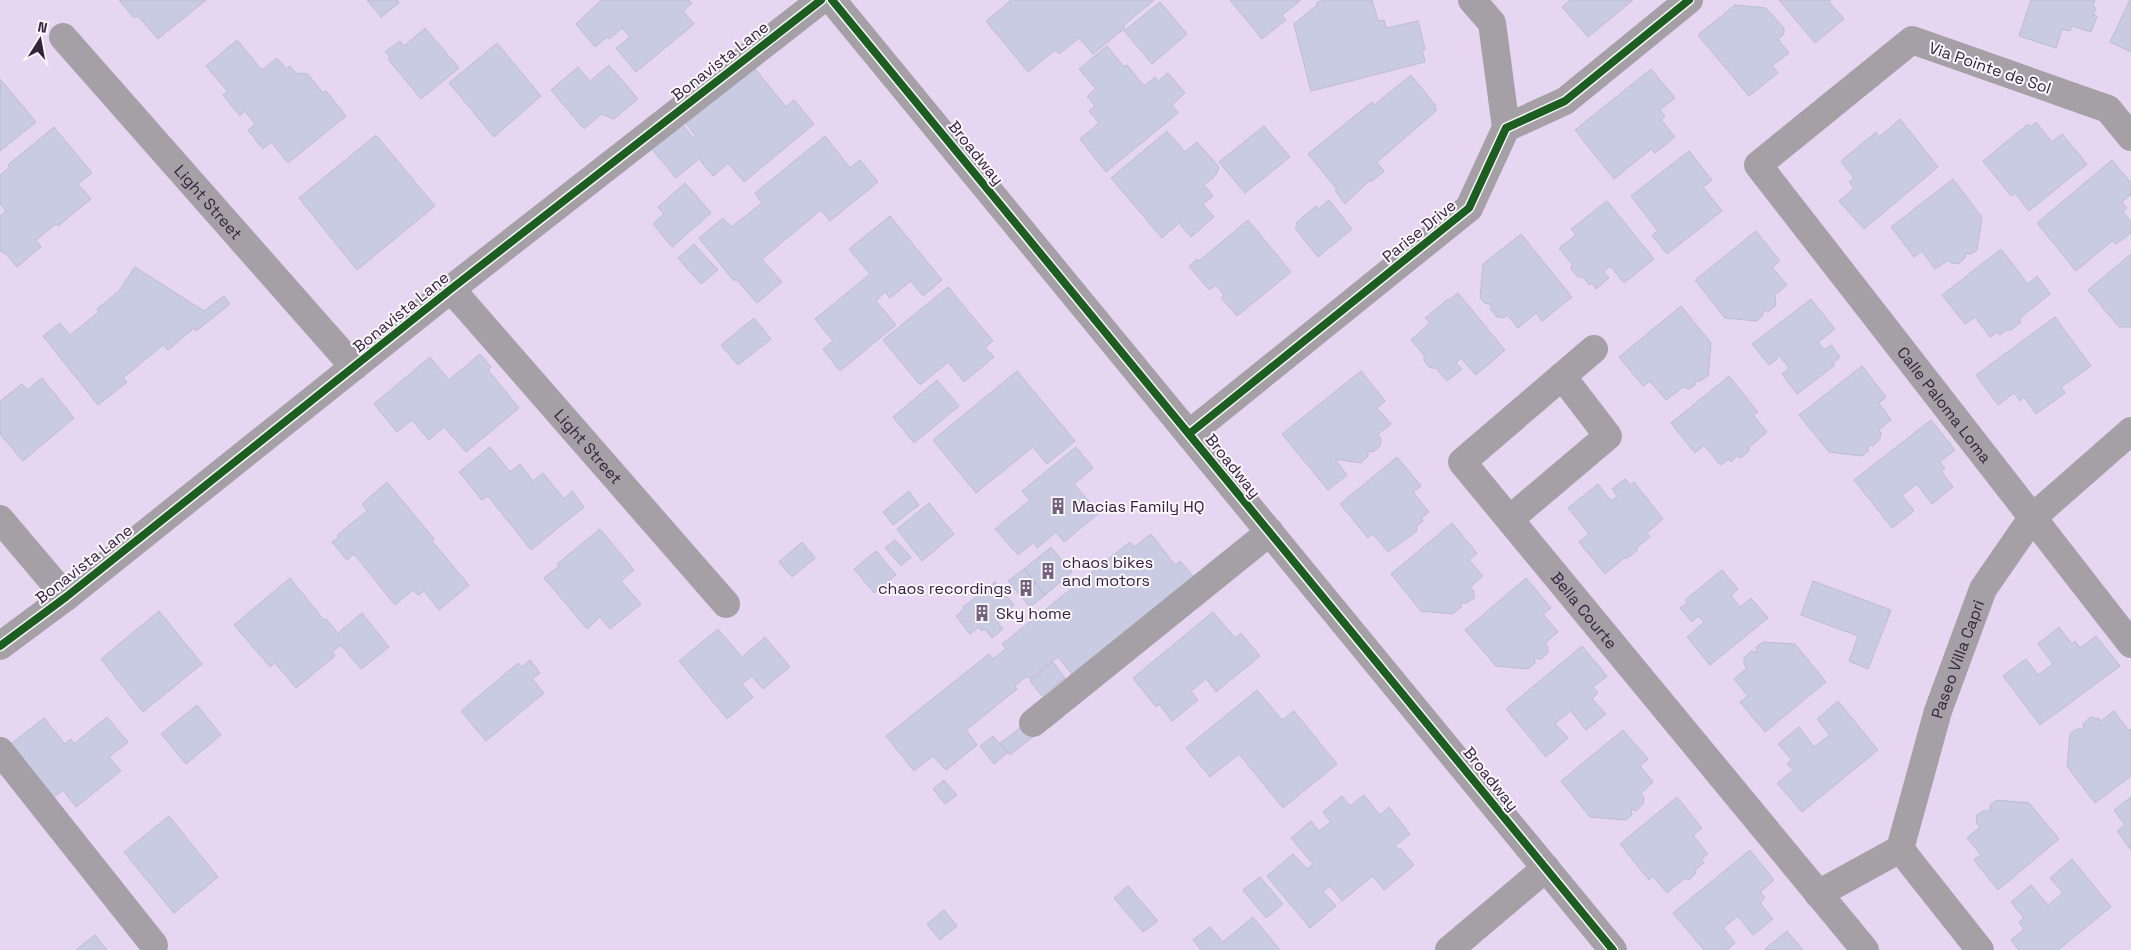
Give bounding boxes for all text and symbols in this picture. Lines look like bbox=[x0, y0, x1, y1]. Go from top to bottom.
north arrow bbox=[15, 15, 65, 65]
street label: Bonavista Lane bbox=[667, 16, 773, 106]
text: N bbox=[36, 18, 49, 37]
street label: Via Pointe de Sol bbox=[1926, 37, 2054, 99]
street label: Broadway bbox=[944, 116, 1008, 190]
street label: Light Street bbox=[170, 160, 247, 244]
street label: Parise Drive bbox=[1378, 195, 1460, 267]
street label: Bonavista Lane bbox=[349, 267, 453, 357]
street label: Calle Paloma Loma bbox=[1893, 342, 1996, 467]
street label: Light Street bbox=[550, 405, 627, 488]
street label: Broadway bbox=[1201, 429, 1265, 503]
building icon: Macias Family HQ bbox=[1048, 496, 1068, 516]
place label: Macias Family HQ bbox=[1072, 496, 1204, 517]
street label: Bonavista Lane bbox=[31, 519, 137, 609]
place label: chaos bikes and motors bbox=[1062, 552, 1153, 591]
building icon: chaos bikes and motors bbox=[1038, 561, 1058, 581]
street label: Bella Courte bbox=[1546, 567, 1622, 653]
place label: chaos recordings bbox=[878, 578, 1012, 599]
building icon: chaos recordings bbox=[1016, 578, 1036, 598]
street label: Paseo Villa Capri bbox=[1926, 597, 1989, 721]
building icon: Sky home bbox=[972, 603, 992, 623]
place label: Sky home bbox=[996, 603, 1071, 624]
street label: Broadway bbox=[1459, 742, 1523, 816]

